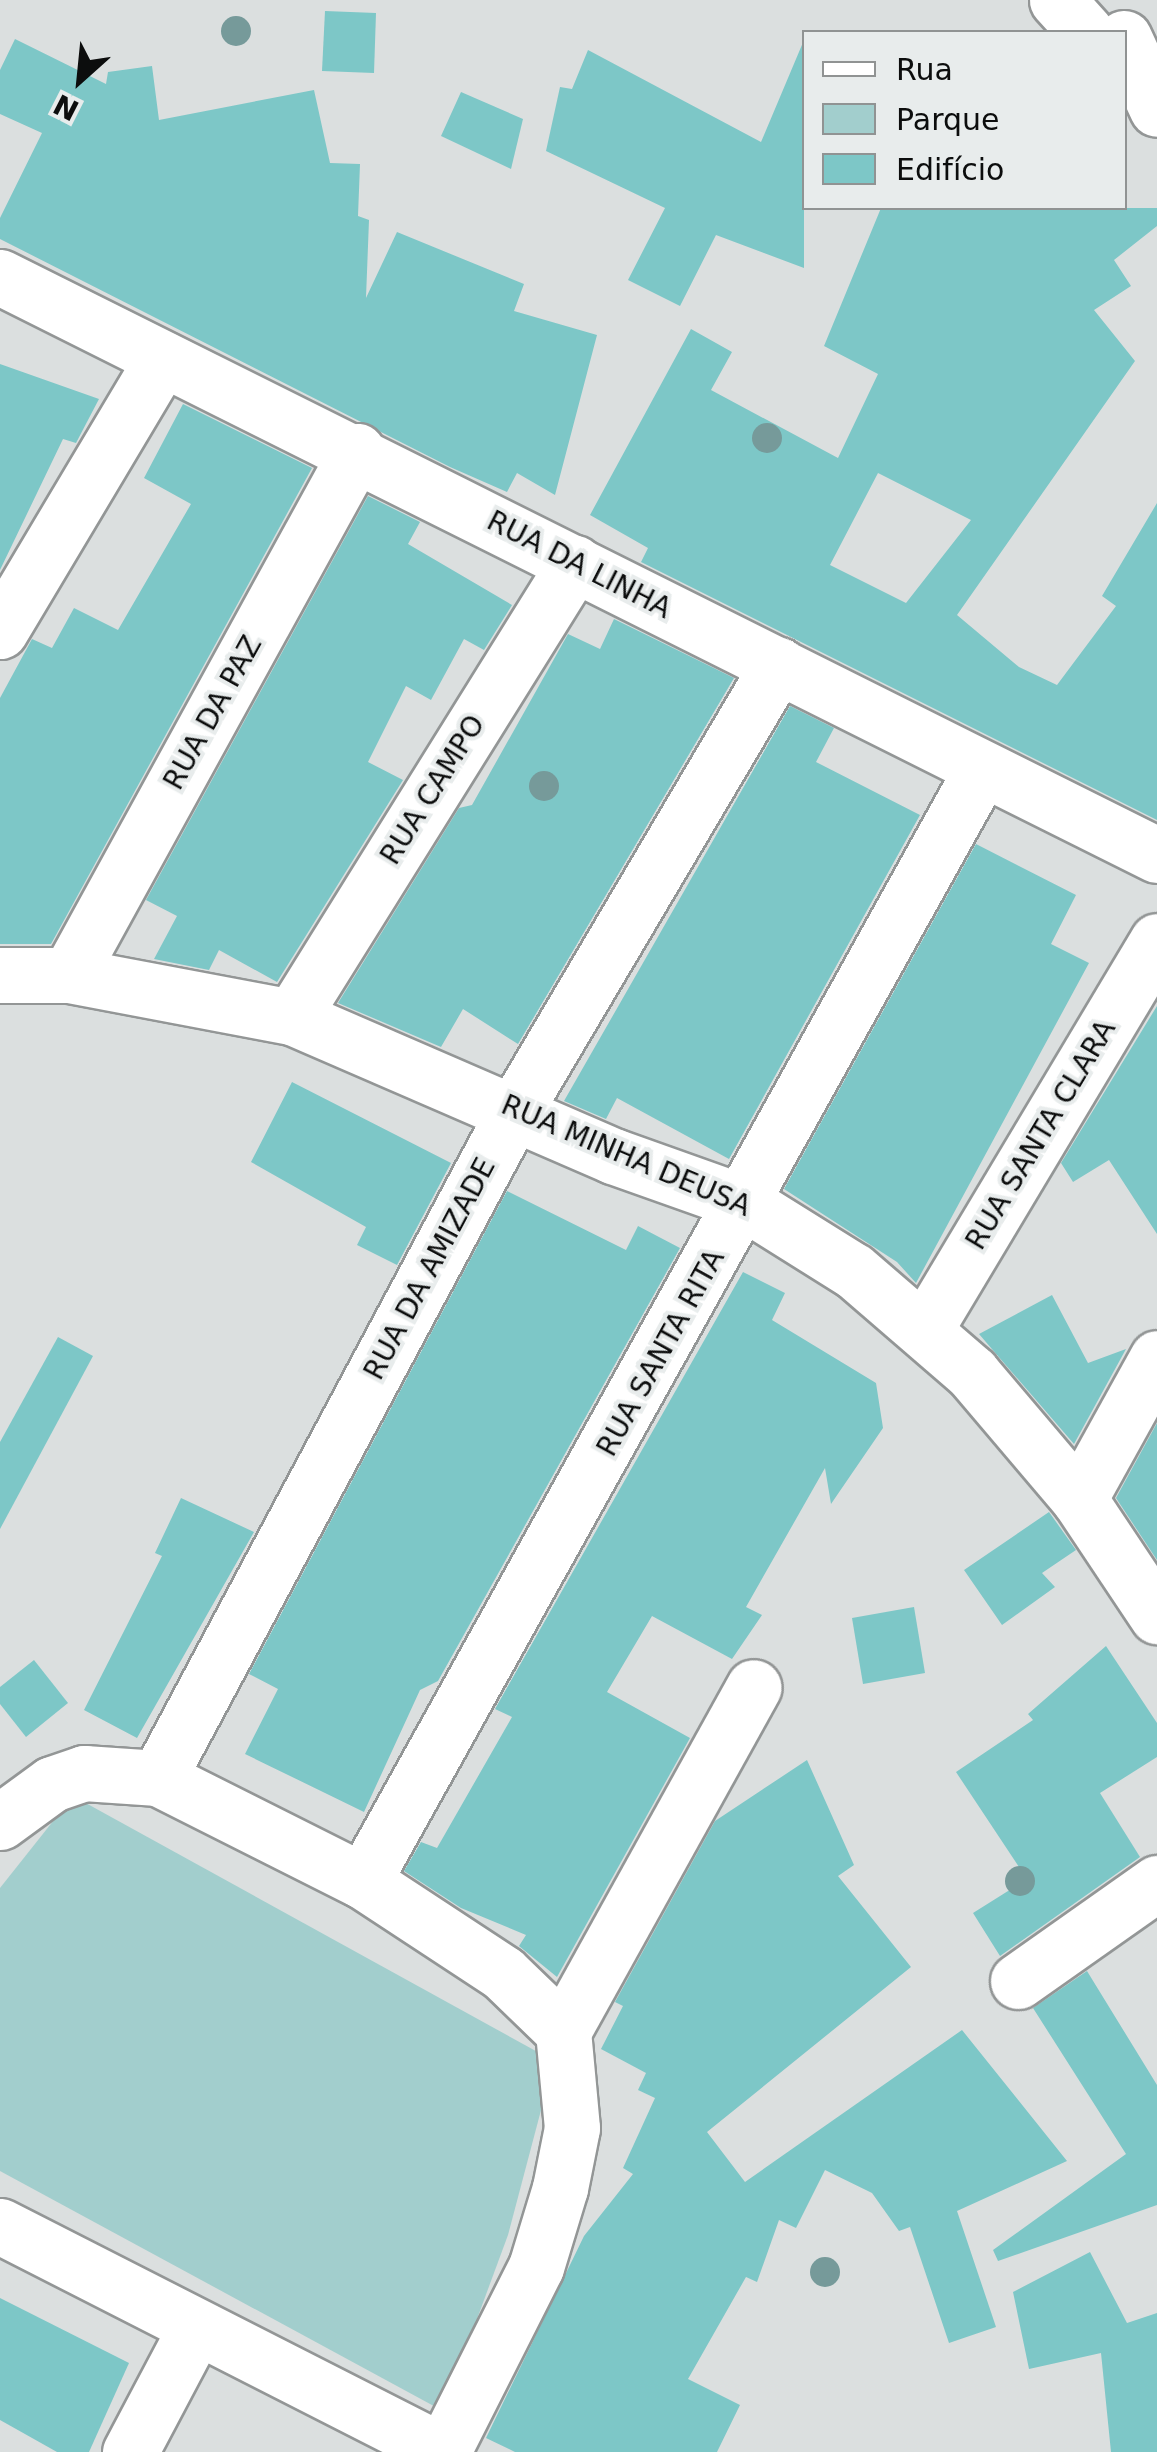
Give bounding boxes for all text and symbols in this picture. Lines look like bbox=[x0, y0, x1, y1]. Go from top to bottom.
north arrow bbox=[30, 30, 130, 130]
legend bbox=[802, 30, 1127, 210]
text: Rua bbox=[896, 52, 953, 87]
text: N bbox=[48, 87, 84, 127]
text: Parque bbox=[896, 102, 999, 137]
text: Edifício bbox=[896, 152, 1004, 187]
street label: RUA DA LINHA bbox=[481, 504, 677, 626]
street label: RUA DA PAZ bbox=[157, 630, 269, 796]
street label: RUA CAMPO bbox=[374, 709, 492, 871]
street label: RUA SANTA CLARA bbox=[959, 1014, 1123, 1256]
street label: RUA MINHA DEUSA bbox=[496, 1088, 756, 1224]
street label: RUA DA AMIZADE bbox=[357, 1152, 503, 1386]
street label: RUA SANTA RITA bbox=[590, 1244, 732, 1462]

